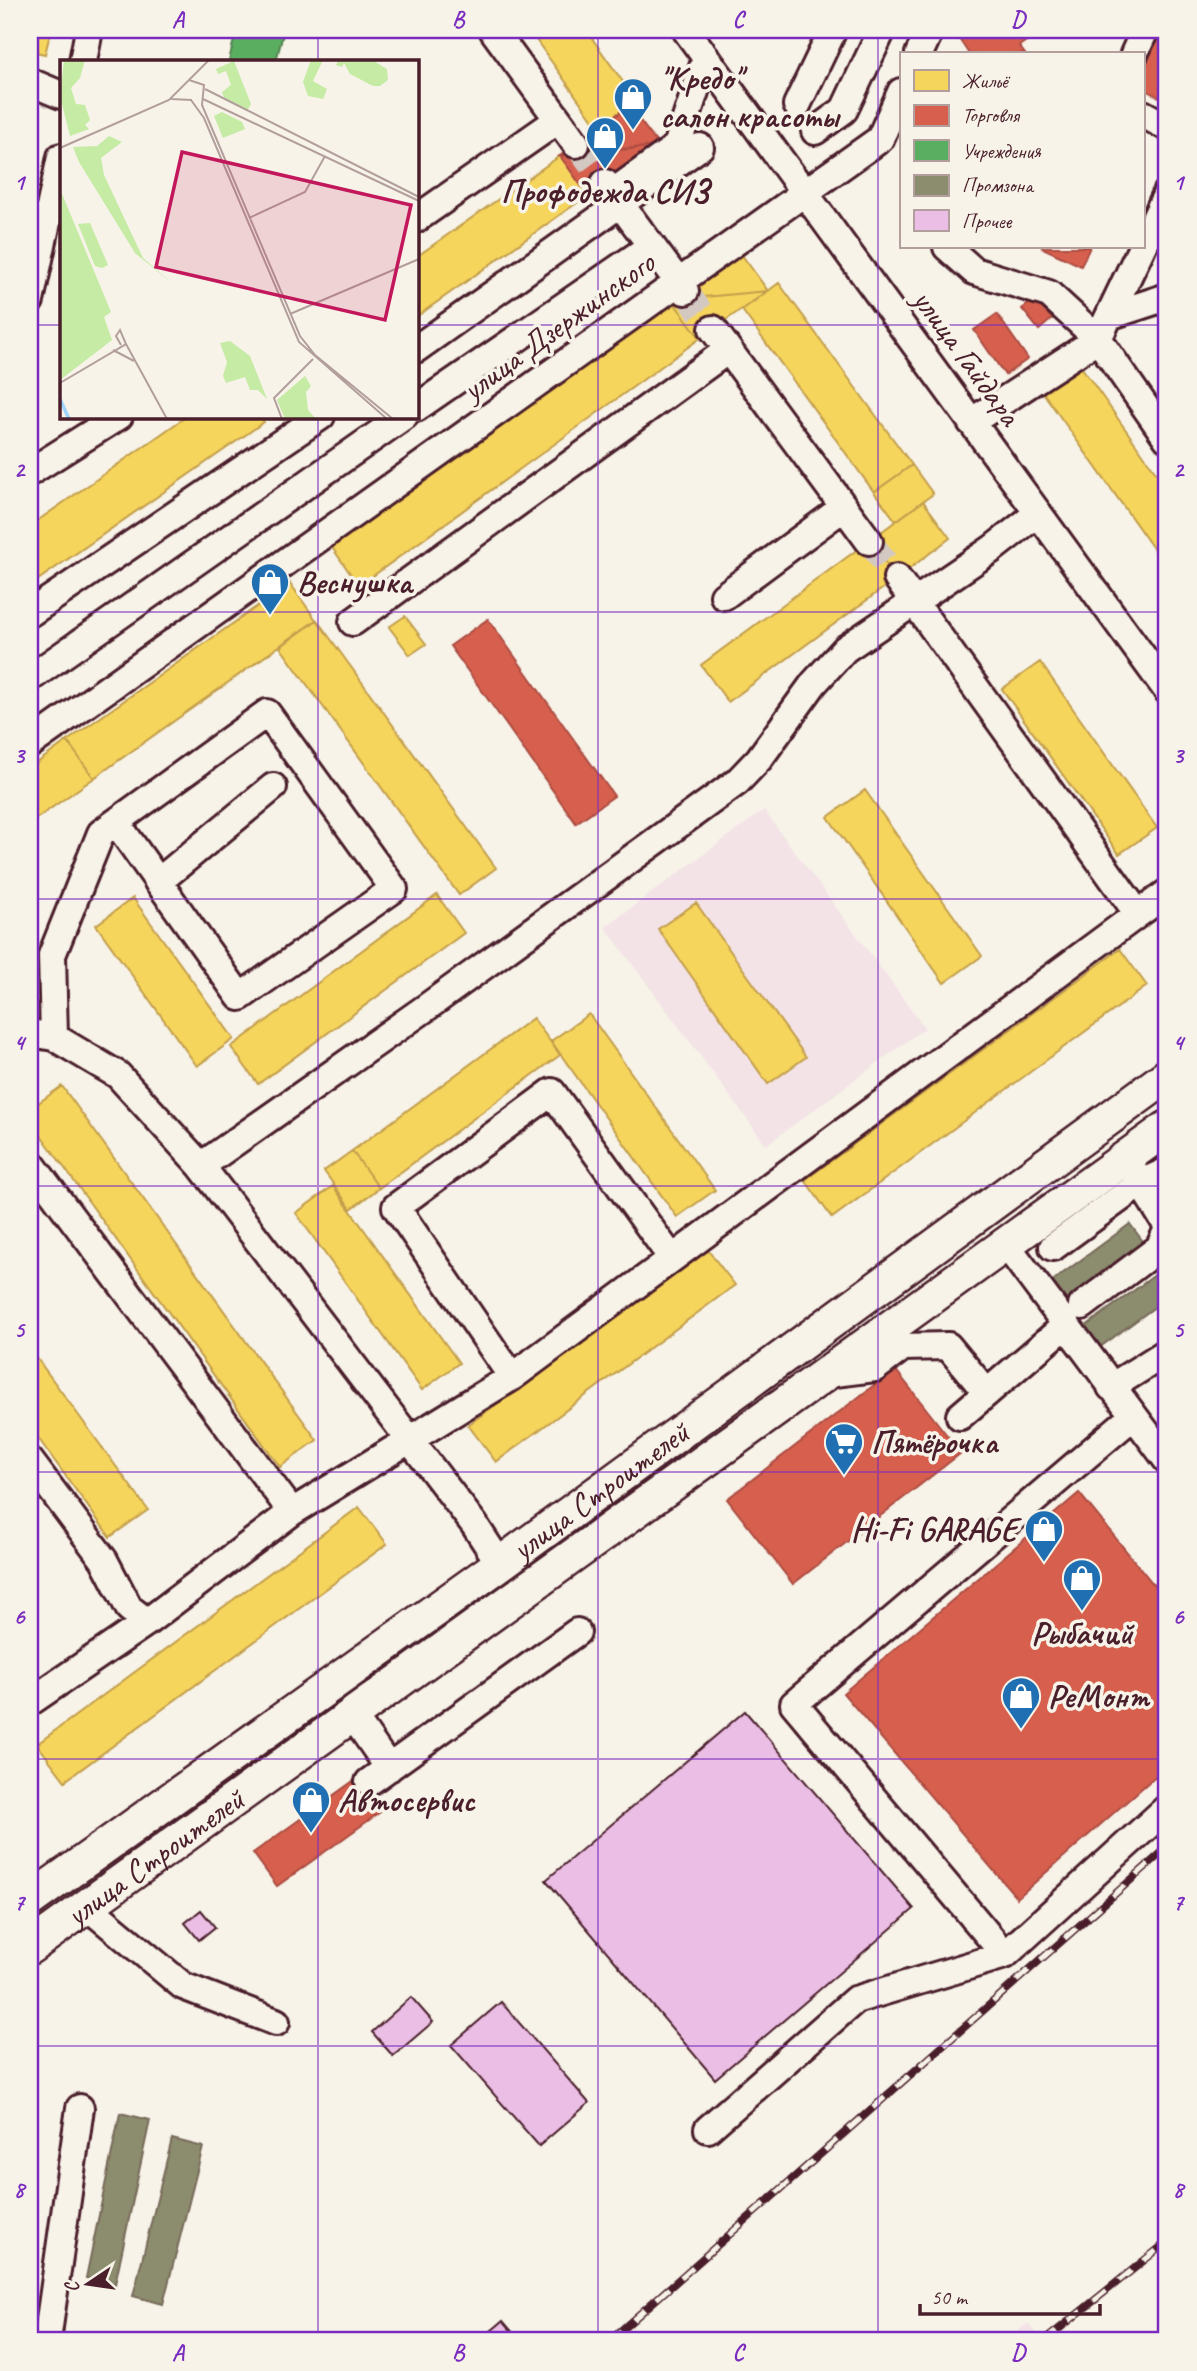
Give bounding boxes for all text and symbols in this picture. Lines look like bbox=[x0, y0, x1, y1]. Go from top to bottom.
text: A bbox=[172, 5, 186, 34]
text: B bbox=[452, 5, 466, 34]
text: C bbox=[733, 5, 747, 34]
text: D bbox=[1011, 5, 1027, 34]
legend bbox=[900, 52, 1144, 248]
place label: "Кредо" салон красоты bbox=[660, 57, 841, 137]
inset map bbox=[60, 60, 418, 418]
text: Жильё bbox=[962, 68, 1011, 94]
shop icon: "Кредо" салон красоты bbox=[612, 76, 654, 131]
text: Торговля bbox=[962, 102, 1021, 128]
shop icon: Профодежда СИЗ bbox=[584, 115, 626, 170]
text: Учреждения bbox=[962, 138, 1042, 164]
text: 1 bbox=[14, 168, 27, 197]
text: 1 bbox=[1173, 168, 1186, 197]
place label: Профодежда СИЗ bbox=[501, 170, 713, 212]
text: Промзона bbox=[962, 172, 1035, 198]
text: Прочее bbox=[962, 208, 1013, 234]
street label: улица Дзержинского bbox=[452, 240, 665, 411]
street label: улица Гайдара bbox=[902, 279, 1032, 435]
text: 2 bbox=[14, 455, 27, 484]
text: 2 bbox=[1173, 455, 1186, 484]
shop icon: Веснушка bbox=[249, 561, 291, 616]
place label: Веснушка bbox=[297, 561, 414, 603]
text: 3 bbox=[14, 741, 27, 770]
text: 3 bbox=[1173, 741, 1186, 770]
text: 4 bbox=[14, 1028, 27, 1057]
text: 4 bbox=[1173, 1028, 1186, 1057]
text: 5 bbox=[14, 1315, 26, 1344]
text: 5 bbox=[1173, 1315, 1185, 1344]
street label: улица Строителей bbox=[501, 1410, 699, 1571]
supermarket icon: Пятёрочка bbox=[823, 1421, 865, 1476]
place label: Пятёрочка bbox=[871, 1421, 1000, 1463]
place label: Hi-Fi GARAGE bbox=[851, 1508, 1023, 1550]
shop icon: Hi-Fi GARAGE bbox=[1023, 1508, 1065, 1563]
shop icon: Рыбачий bbox=[1061, 1557, 1103, 1612]
text: 6 bbox=[14, 1602, 27, 1631]
text: 6 bbox=[1173, 1602, 1186, 1631]
place label: Рыбачий bbox=[1031, 1612, 1135, 1654]
shop icon: РеМонт bbox=[1000, 1675, 1042, 1730]
place label: РеМонт bbox=[1048, 1675, 1151, 1717]
street label: улица Строителей bbox=[56, 1777, 254, 1937]
shop icon: Автосервис bbox=[290, 1779, 332, 1834]
place label: Автосервис bbox=[338, 1779, 476, 1821]
text: 7 bbox=[14, 1888, 27, 1917]
text: 7 bbox=[1173, 1888, 1186, 1917]
text: 8 bbox=[14, 2175, 27, 2204]
text: 8 bbox=[1173, 2175, 1186, 2204]
north arrow bbox=[52, 2248, 122, 2318]
scale bar bbox=[920, 2273, 1101, 2317]
text: С bbox=[59, 2278, 85, 2295]
text: 50 m bbox=[931, 2284, 969, 2310]
text: A bbox=[172, 2338, 186, 2367]
text: B bbox=[452, 2338, 466, 2367]
text: C bbox=[733, 2338, 747, 2367]
text: D bbox=[1011, 2338, 1027, 2367]

